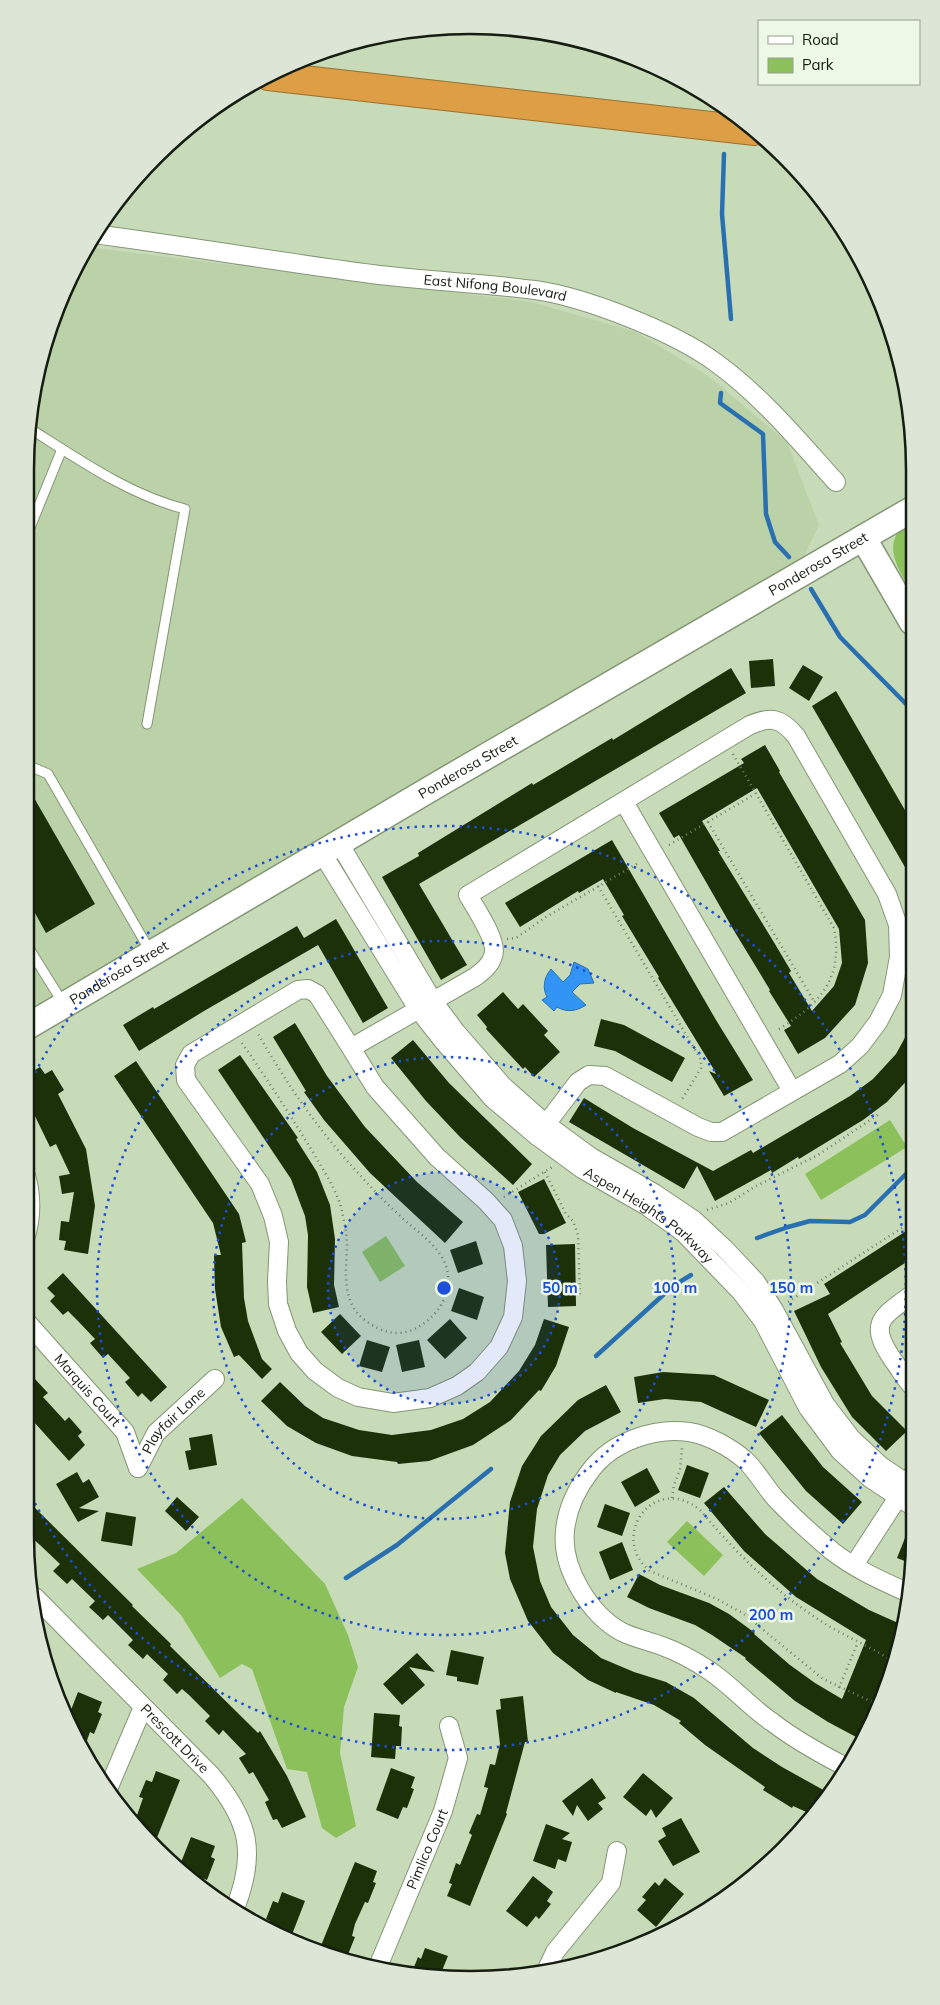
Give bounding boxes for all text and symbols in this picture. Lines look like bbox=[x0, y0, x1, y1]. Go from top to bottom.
legend bbox=[758, 20, 920, 85]
text: Road bbox=[802, 30, 839, 49]
text: Park bbox=[802, 55, 834, 74]
street label: East Nifong Boulevard bbox=[423, 271, 569, 305]
street label: Ponderosa Street bbox=[765, 528, 871, 600]
street label: Ponderosa Street bbox=[415, 731, 521, 803]
street label: Ponderosa Street bbox=[66, 936, 172, 1009]
street label: Aspen Heights Parkway bbox=[580, 1163, 718, 1268]
text: 50 m bbox=[542, 1278, 578, 1297]
text: 100 m bbox=[653, 1278, 697, 1297]
text: 150 m bbox=[769, 1278, 813, 1297]
centre of rings bbox=[435, 1279, 453, 1297]
street label: Marquis Court bbox=[50, 1350, 125, 1430]
street label: Playfair Lane bbox=[138, 1384, 209, 1457]
text: 200 m bbox=[749, 1605, 793, 1624]
street label: Prescott Drive bbox=[137, 1700, 213, 1777]
street label: Pimlico Court bbox=[402, 1806, 452, 1892]

